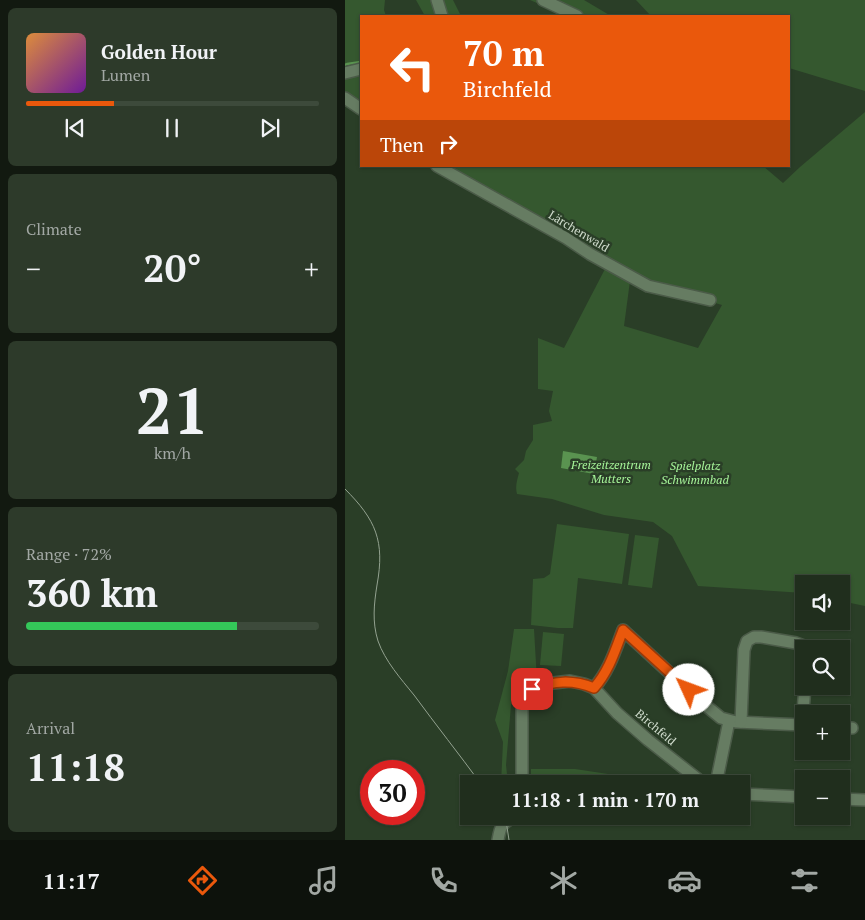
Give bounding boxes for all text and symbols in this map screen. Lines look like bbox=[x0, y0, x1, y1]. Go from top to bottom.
text: 70 m bbox=[463, 30, 544, 76]
icon: left bbox=[380, 35, 445, 100]
text: Golden Hour bbox=[101, 39, 217, 64]
text: Lumen bbox=[101, 64, 150, 86]
text: Birchfeld bbox=[463, 74, 552, 103]
icon: previous bbox=[61, 114, 89, 142]
icon: pause bbox=[158, 114, 186, 142]
icon: next bbox=[256, 114, 284, 142]
icon: right bbox=[434, 130, 462, 158]
text: Then bbox=[380, 132, 424, 157]
street label: Lärchenwald bbox=[546, 207, 612, 255]
text: Climate bbox=[26, 218, 82, 240]
text: 20° bbox=[143, 243, 202, 293]
text: − bbox=[26, 250, 41, 287]
text: + bbox=[304, 250, 319, 287]
text: 21 bbox=[136, 366, 209, 453]
text: km/h bbox=[154, 442, 191, 464]
park label: Freizeitzentrum Mutters bbox=[570, 457, 651, 486]
park label: Spielplatz Schwimmbad bbox=[661, 458, 730, 487]
text: Range · 72% bbox=[26, 543, 112, 565]
text: 360 km bbox=[26, 568, 158, 618]
map controls bbox=[795, 575, 850, 825]
button: sound bbox=[795, 575, 850, 630]
button: search bbox=[795, 640, 850, 695]
position arrow bbox=[662, 663, 714, 715]
pin bbox=[511, 668, 553, 710]
icon: arrive bbox=[518, 675, 546, 703]
button: + bbox=[795, 705, 850, 760]
street label: Birchfeld bbox=[633, 706, 680, 749]
text: Arrival bbox=[26, 717, 75, 739]
text: 11:18 bbox=[26, 742, 125, 792]
speed limit sign: 30 bbox=[360, 760, 425, 825]
button: − bbox=[795, 770, 850, 825]
text: 11:18 · 1 min · 170 m bbox=[511, 787, 699, 812]
icon: directions bbox=[185, 863, 220, 898]
icon: music bbox=[306, 863, 341, 898]
icon: phone bbox=[426, 863, 461, 898]
icon: climate bbox=[546, 863, 581, 898]
icon: car bbox=[667, 863, 702, 898]
icon: filters bbox=[787, 863, 822, 898]
text: 11:17 bbox=[43, 866, 100, 895]

